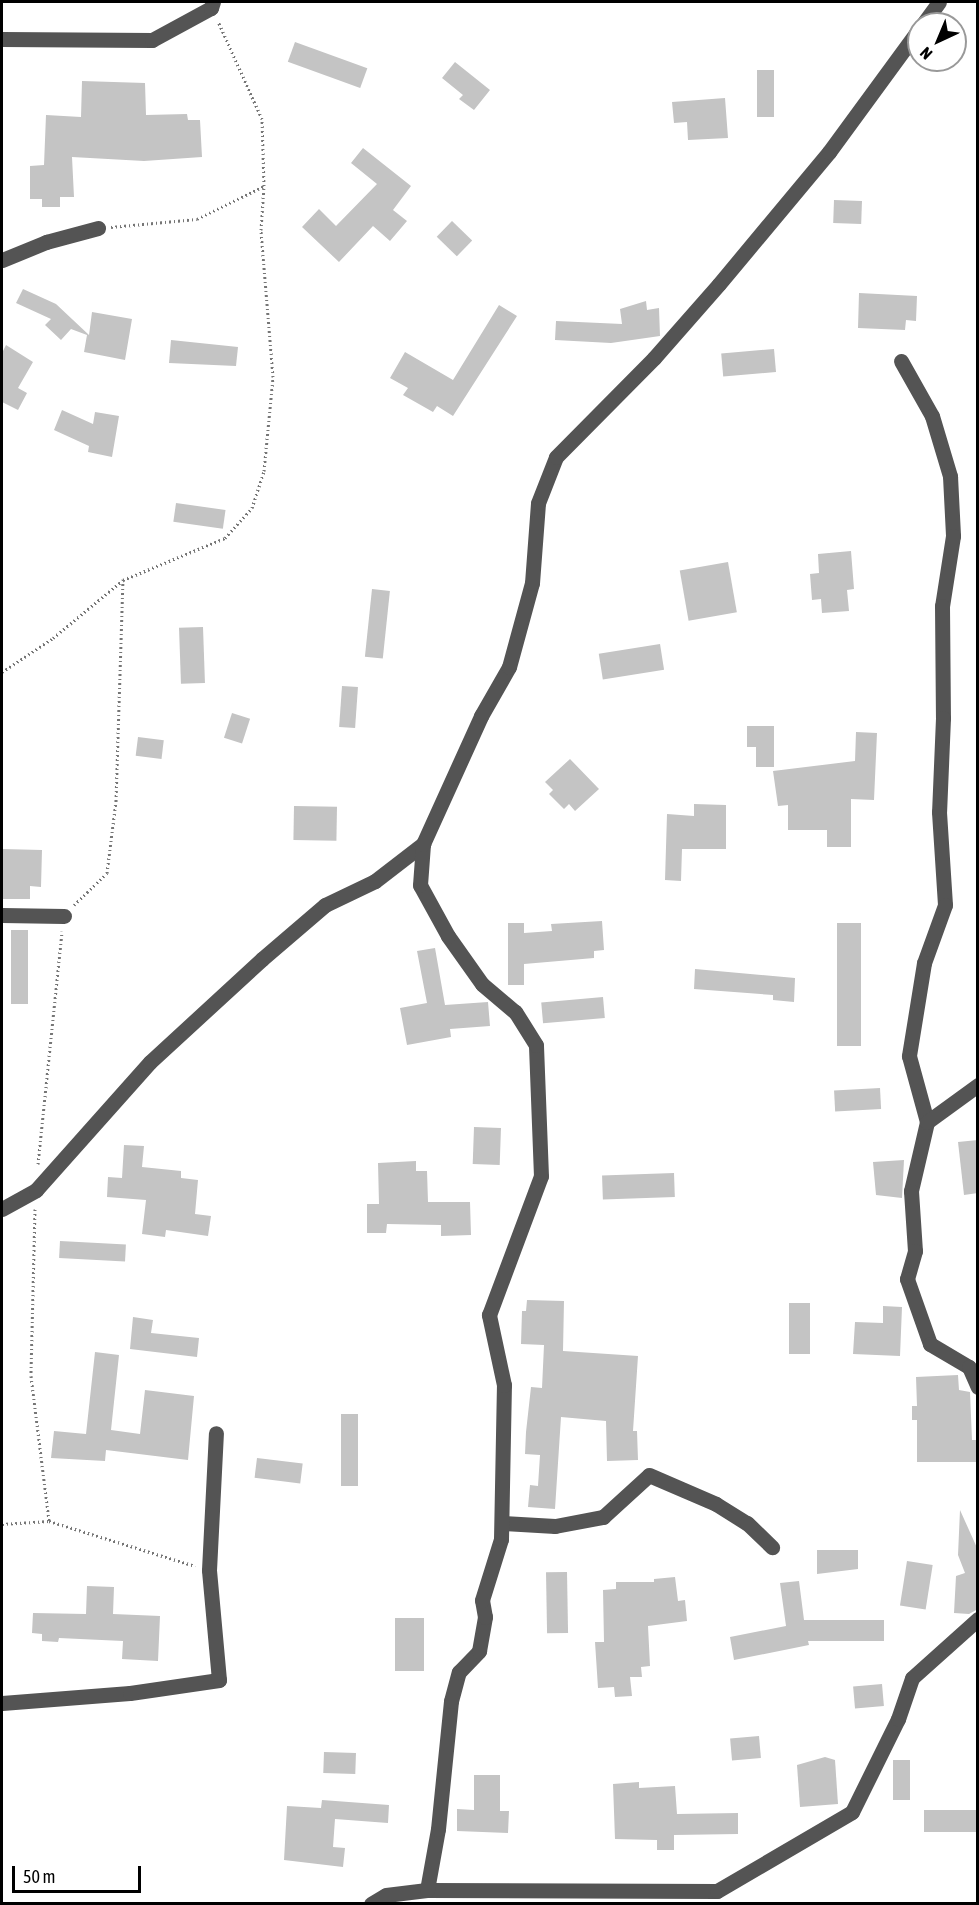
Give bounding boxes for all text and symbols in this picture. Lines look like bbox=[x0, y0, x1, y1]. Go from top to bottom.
north arrow bbox=[907, 12, 967, 72]
text: N bbox=[916, 44, 936, 63]
scale bar bbox=[15, 1854, 144, 1892]
text: 50 m bbox=[23, 1866, 55, 1887]

